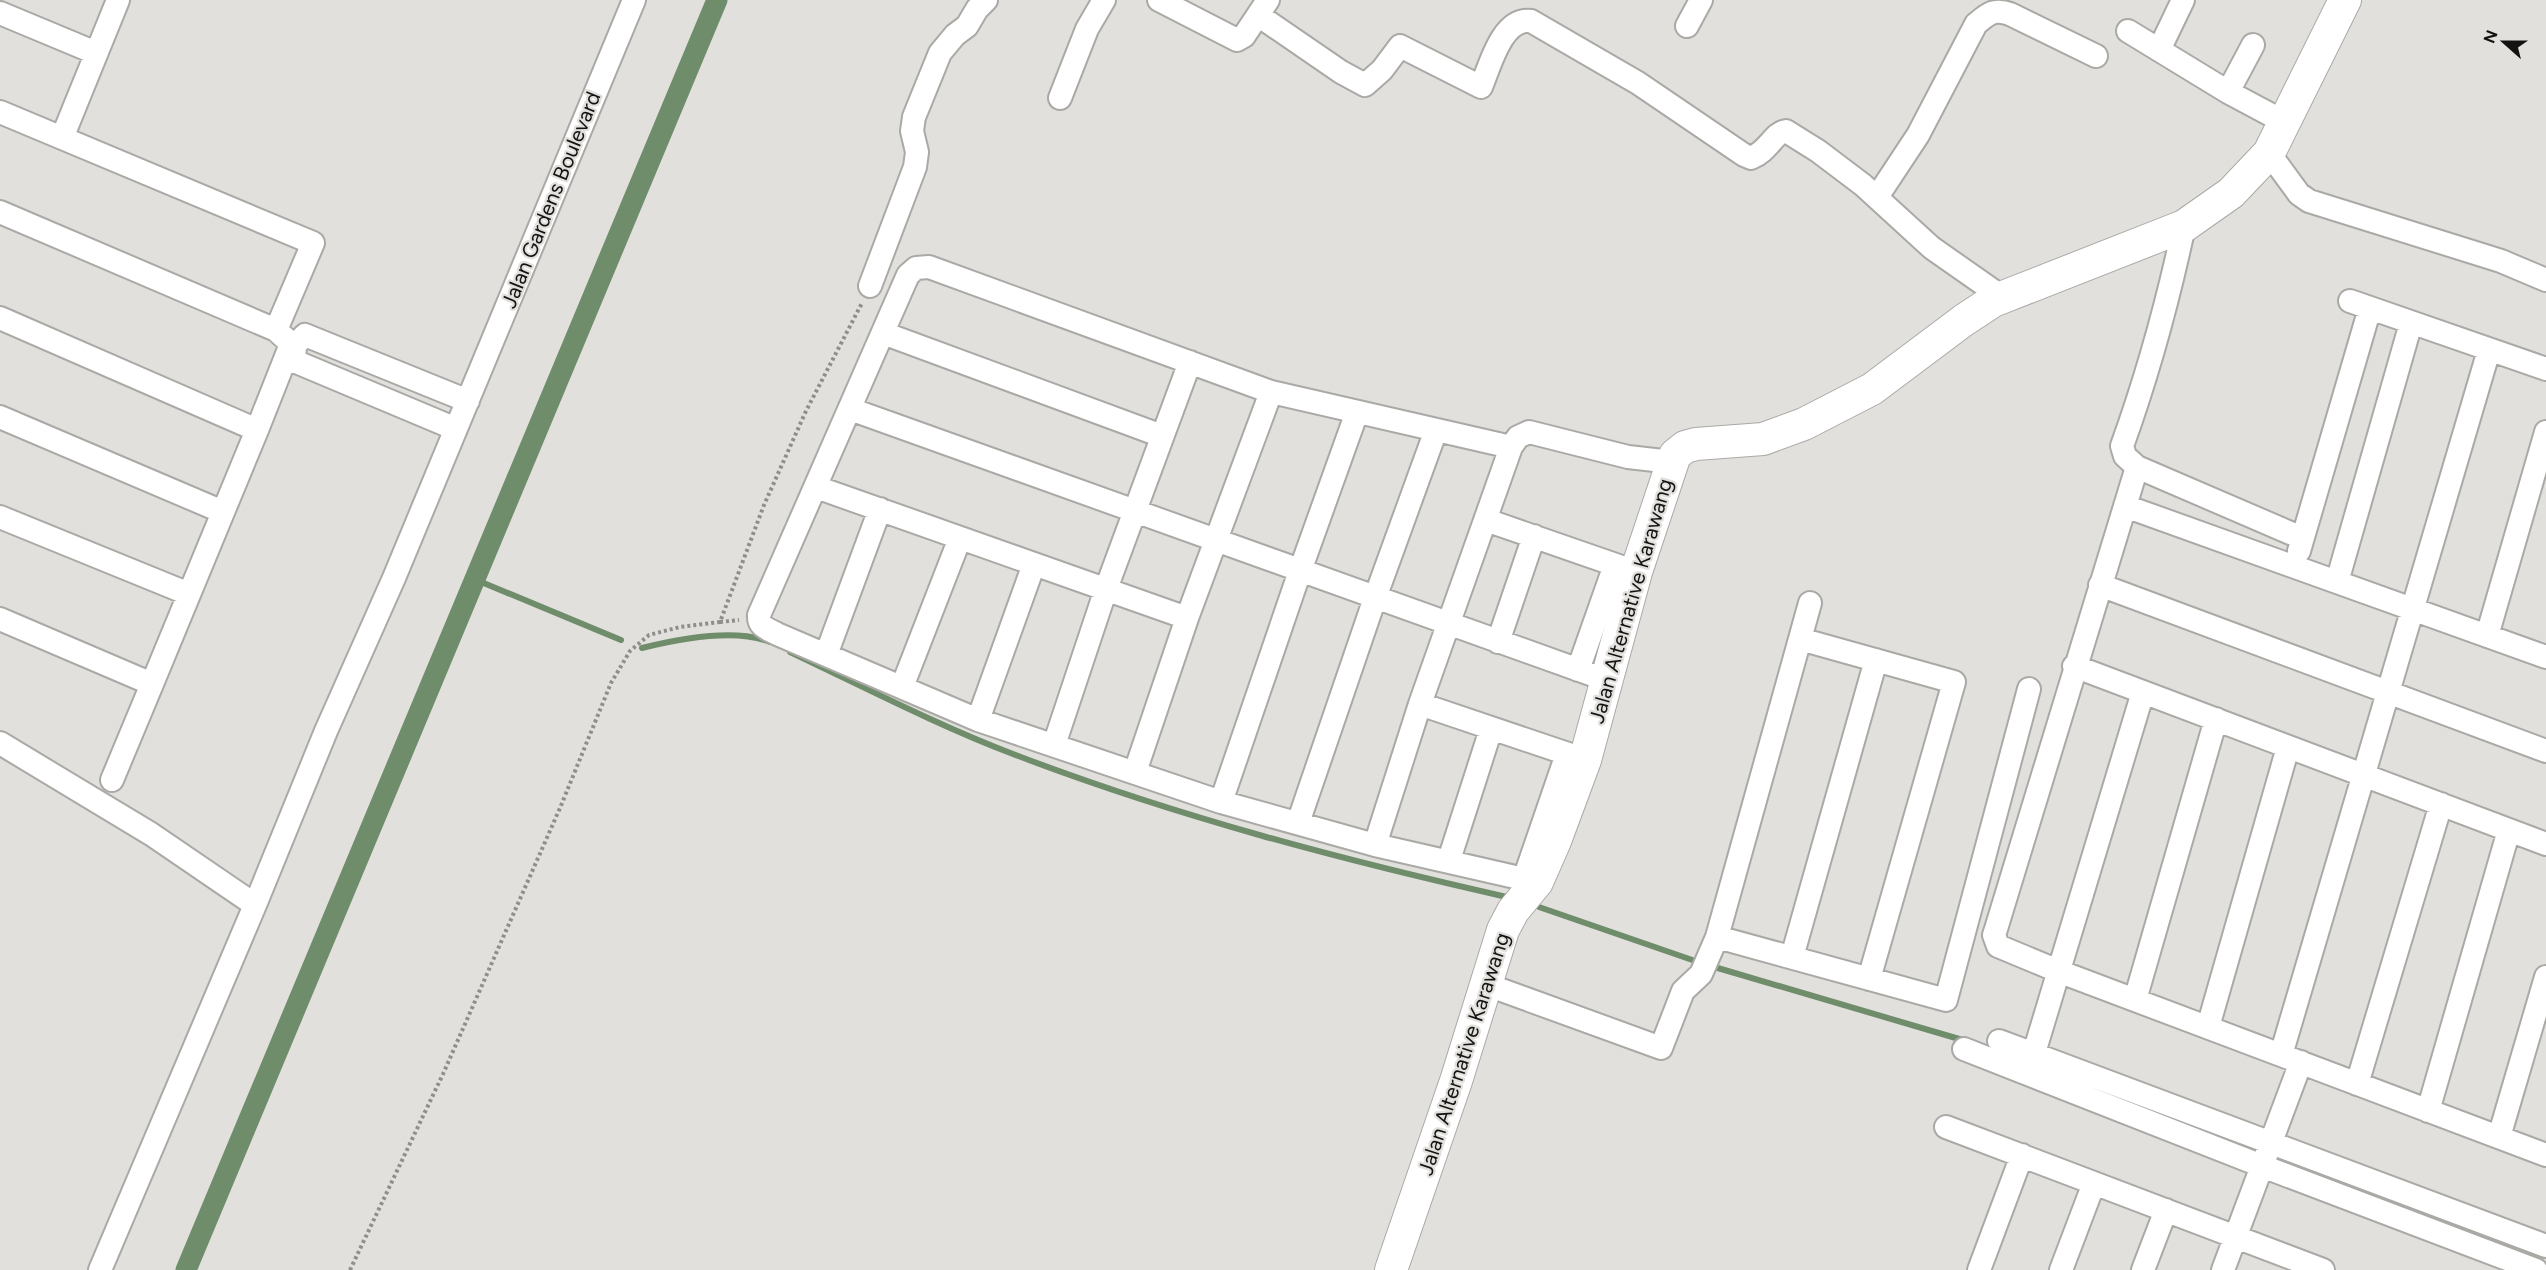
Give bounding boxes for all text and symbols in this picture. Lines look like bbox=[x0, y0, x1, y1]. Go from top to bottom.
north arrow bbox=[2474, 12, 2534, 72]
text: N bbox=[2479, 28, 2502, 46]
street label: Jalan Gardens Boulevard bbox=[496, 88, 605, 312]
street label: Jalan Alternative Karawang bbox=[1584, 476, 1677, 726]
street label: Jalan Alternative Karawang bbox=[1412, 929, 1515, 1178]

